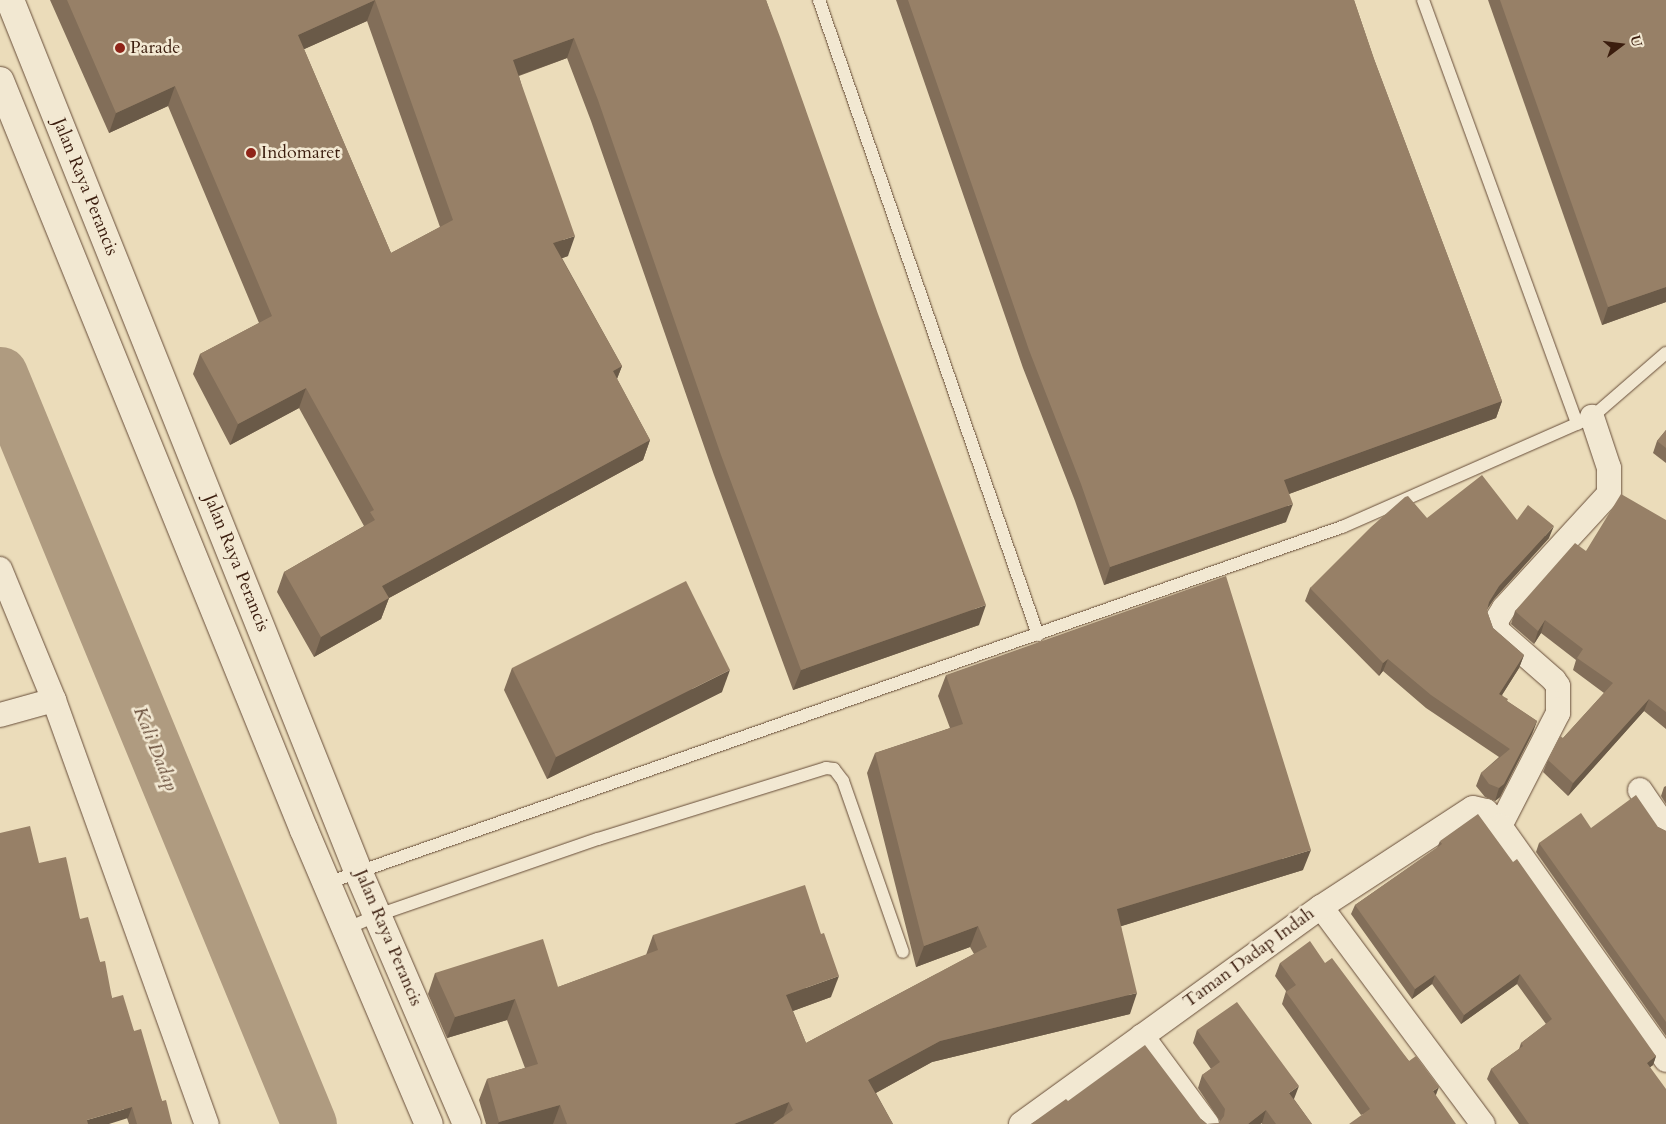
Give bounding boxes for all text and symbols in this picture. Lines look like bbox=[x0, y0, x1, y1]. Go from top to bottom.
north arrow bbox=[1596, 20, 1646, 70]
text: U bbox=[1625, 33, 1647, 49]
place label: Parade bbox=[130, 37, 181, 59]
marker: Parade bbox=[114, 42, 126, 54]
street label: Jalan Raya Perancis bbox=[48, 115, 122, 259]
place label: Indomaret bbox=[261, 142, 340, 164]
marker: Indomaret bbox=[245, 147, 257, 159]
street label: Jalan Raya Perancis bbox=[199, 491, 273, 635]
water label: Kali Dadap bbox=[128, 704, 182, 794]
street label: Jalan Raya Perancis bbox=[349, 866, 427, 1010]
street label: Taman Dadap Indah bbox=[1179, 903, 1319, 1013]

